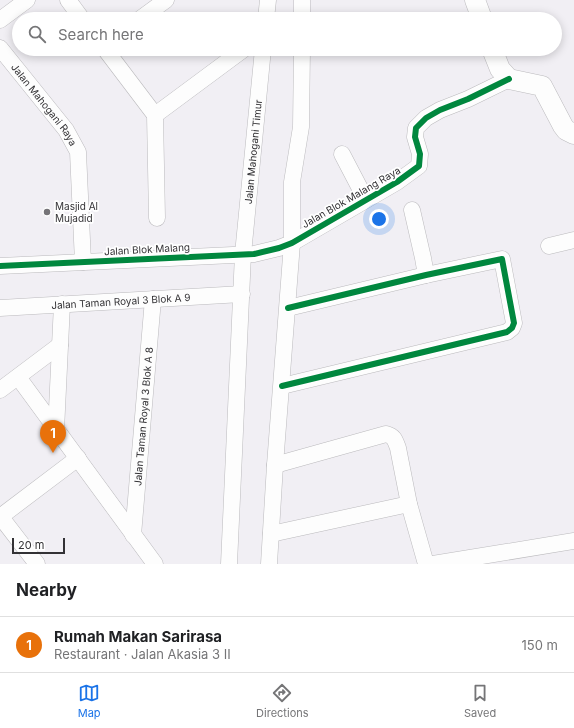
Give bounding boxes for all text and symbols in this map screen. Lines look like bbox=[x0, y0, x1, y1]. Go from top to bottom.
search box bbox=[12, 12, 562, 56]
icon: search bbox=[26, 23, 48, 45]
text: Search here bbox=[58, 25, 144, 44]
street label: Jalan Mahogani Raya bbox=[9, 61, 79, 148]
street label: Jalan Mahogani Timur bbox=[242, 99, 264, 205]
street label: Jalan Blok Malang Raya bbox=[300, 164, 402, 230]
place label: Masjid Al Mujadid bbox=[55, 200, 98, 224]
marker: Masjid Al Mujadid bbox=[42, 207, 52, 217]
your location bbox=[369, 209, 389, 229]
street label: Jalan Blok Malang bbox=[104, 241, 190, 257]
street label: Jalan Taman Royal 3 Blok A 9 bbox=[51, 291, 191, 311]
street label: Jalan Taman Royal 3 Blok A 8 bbox=[131, 346, 155, 486]
pin: 1 bbox=[40, 420, 66, 453]
scale bar bbox=[12, 536, 65, 555]
text: 20 m bbox=[18, 538, 44, 552]
text: Nearby bbox=[16, 580, 77, 600]
text: Rumah Makan Sarirasa bbox=[54, 627, 222, 646]
text: 1 bbox=[26, 637, 32, 653]
text: 150 m bbox=[522, 637, 558, 653]
text: Restaurant · Jalan Akasia 3 II bbox=[54, 646, 231, 662]
tab: Map bbox=[78, 682, 101, 720]
tab: Directions bbox=[256, 682, 309, 720]
tab: Saved bbox=[464, 682, 496, 720]

